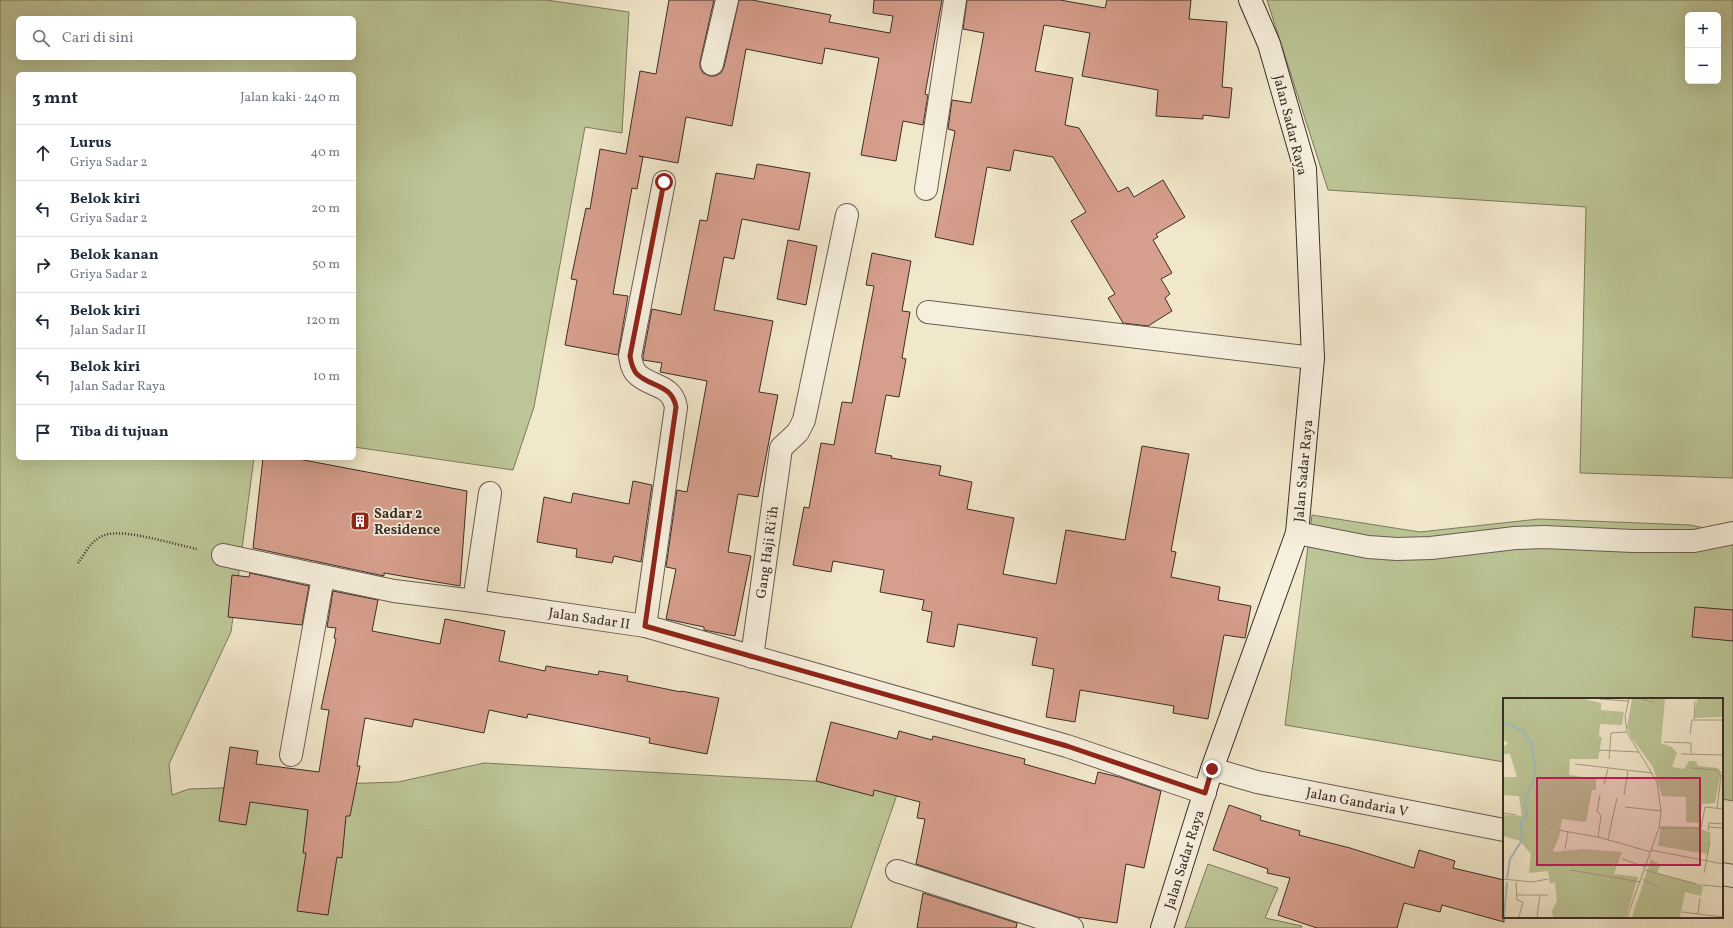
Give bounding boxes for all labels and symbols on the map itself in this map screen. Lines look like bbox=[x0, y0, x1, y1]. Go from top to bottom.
street label: Jalan Sadar Raya bbox=[1268, 73, 1311, 178]
route start bbox=[655, 173, 673, 191]
street label: Jalan Sadar Raya bbox=[1290, 419, 1318, 523]
place label: Sadar 2 Residence bbox=[374, 505, 440, 540]
street label: Gang Haji Ri'ih bbox=[752, 505, 784, 600]
building icon: Sadar 2 Residence bbox=[349, 510, 371, 532]
street label: Jalan Sadar II bbox=[547, 604, 631, 635]
inset map bbox=[1503, 698, 1723, 918]
route end bbox=[1203, 760, 1221, 778]
street label: Jalan Gandaria V bbox=[1304, 784, 1410, 822]
street label: Jalan Sadar Raya bbox=[1161, 808, 1210, 912]

